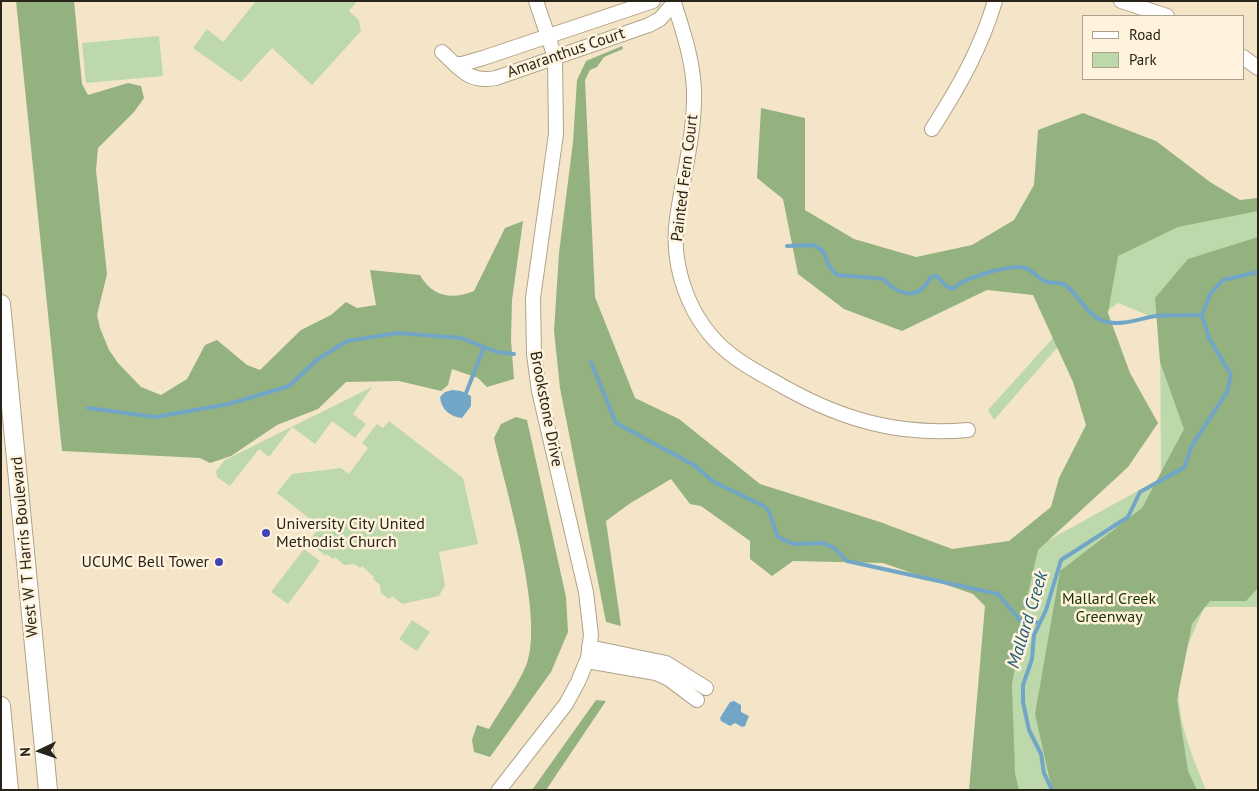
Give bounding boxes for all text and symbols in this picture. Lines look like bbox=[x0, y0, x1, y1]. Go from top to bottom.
legend bbox=[1082, 15, 1244, 80]
street label: Amaranthus Court bbox=[505, 24, 627, 82]
text: Road bbox=[1129, 25, 1161, 44]
text: Park bbox=[1129, 50, 1157, 69]
street label: Painted Fern Court bbox=[668, 114, 702, 242]
street label: Brookstone Drive bbox=[525, 350, 567, 468]
street label: West W T Harris Boulevard bbox=[8, 456, 42, 638]
place label: University City United Methodist Church bbox=[276, 514, 425, 552]
marker: University City United Methodist Church bbox=[260, 527, 272, 539]
place label: UCUMC Bell Tower bbox=[81, 552, 209, 572]
marker: UCUMC Bell Tower bbox=[213, 556, 225, 568]
water label: Mallard Creek bbox=[1003, 569, 1053, 671]
park label: Mallard Creek Greenway bbox=[1062, 589, 1156, 627]
north arrow bbox=[15, 726, 65, 776]
text: N bbox=[16, 747, 34, 757]

